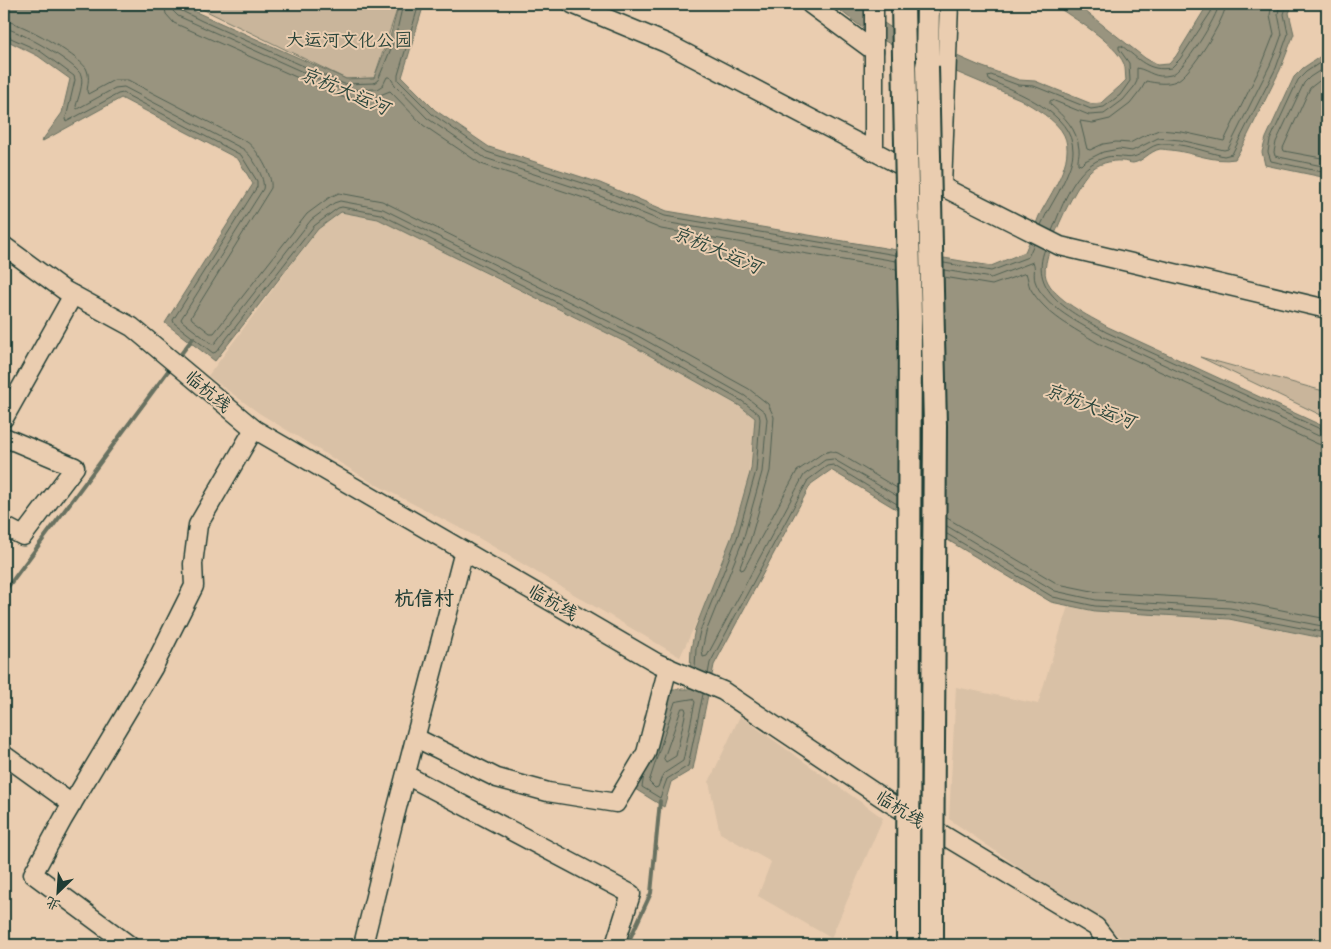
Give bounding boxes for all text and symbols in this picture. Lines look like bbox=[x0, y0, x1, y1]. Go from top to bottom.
park label: 大运河文化公园 bbox=[286, 29, 412, 51]
water label: 京杭大运河 bbox=[297, 61, 396, 121]
water label: 京杭大运河 bbox=[669, 220, 768, 280]
street label: 临杭线 bbox=[180, 365, 236, 417]
water label: 京杭大运河 bbox=[1041, 378, 1141, 434]
street label: 临杭线 bbox=[524, 579, 582, 625]
district label: 杭信村 bbox=[394, 586, 454, 610]
street label: 临杭线 bbox=[871, 785, 929, 833]
north arrow bbox=[32, 866, 82, 916]
text: 北 bbox=[43, 893, 63, 914]

